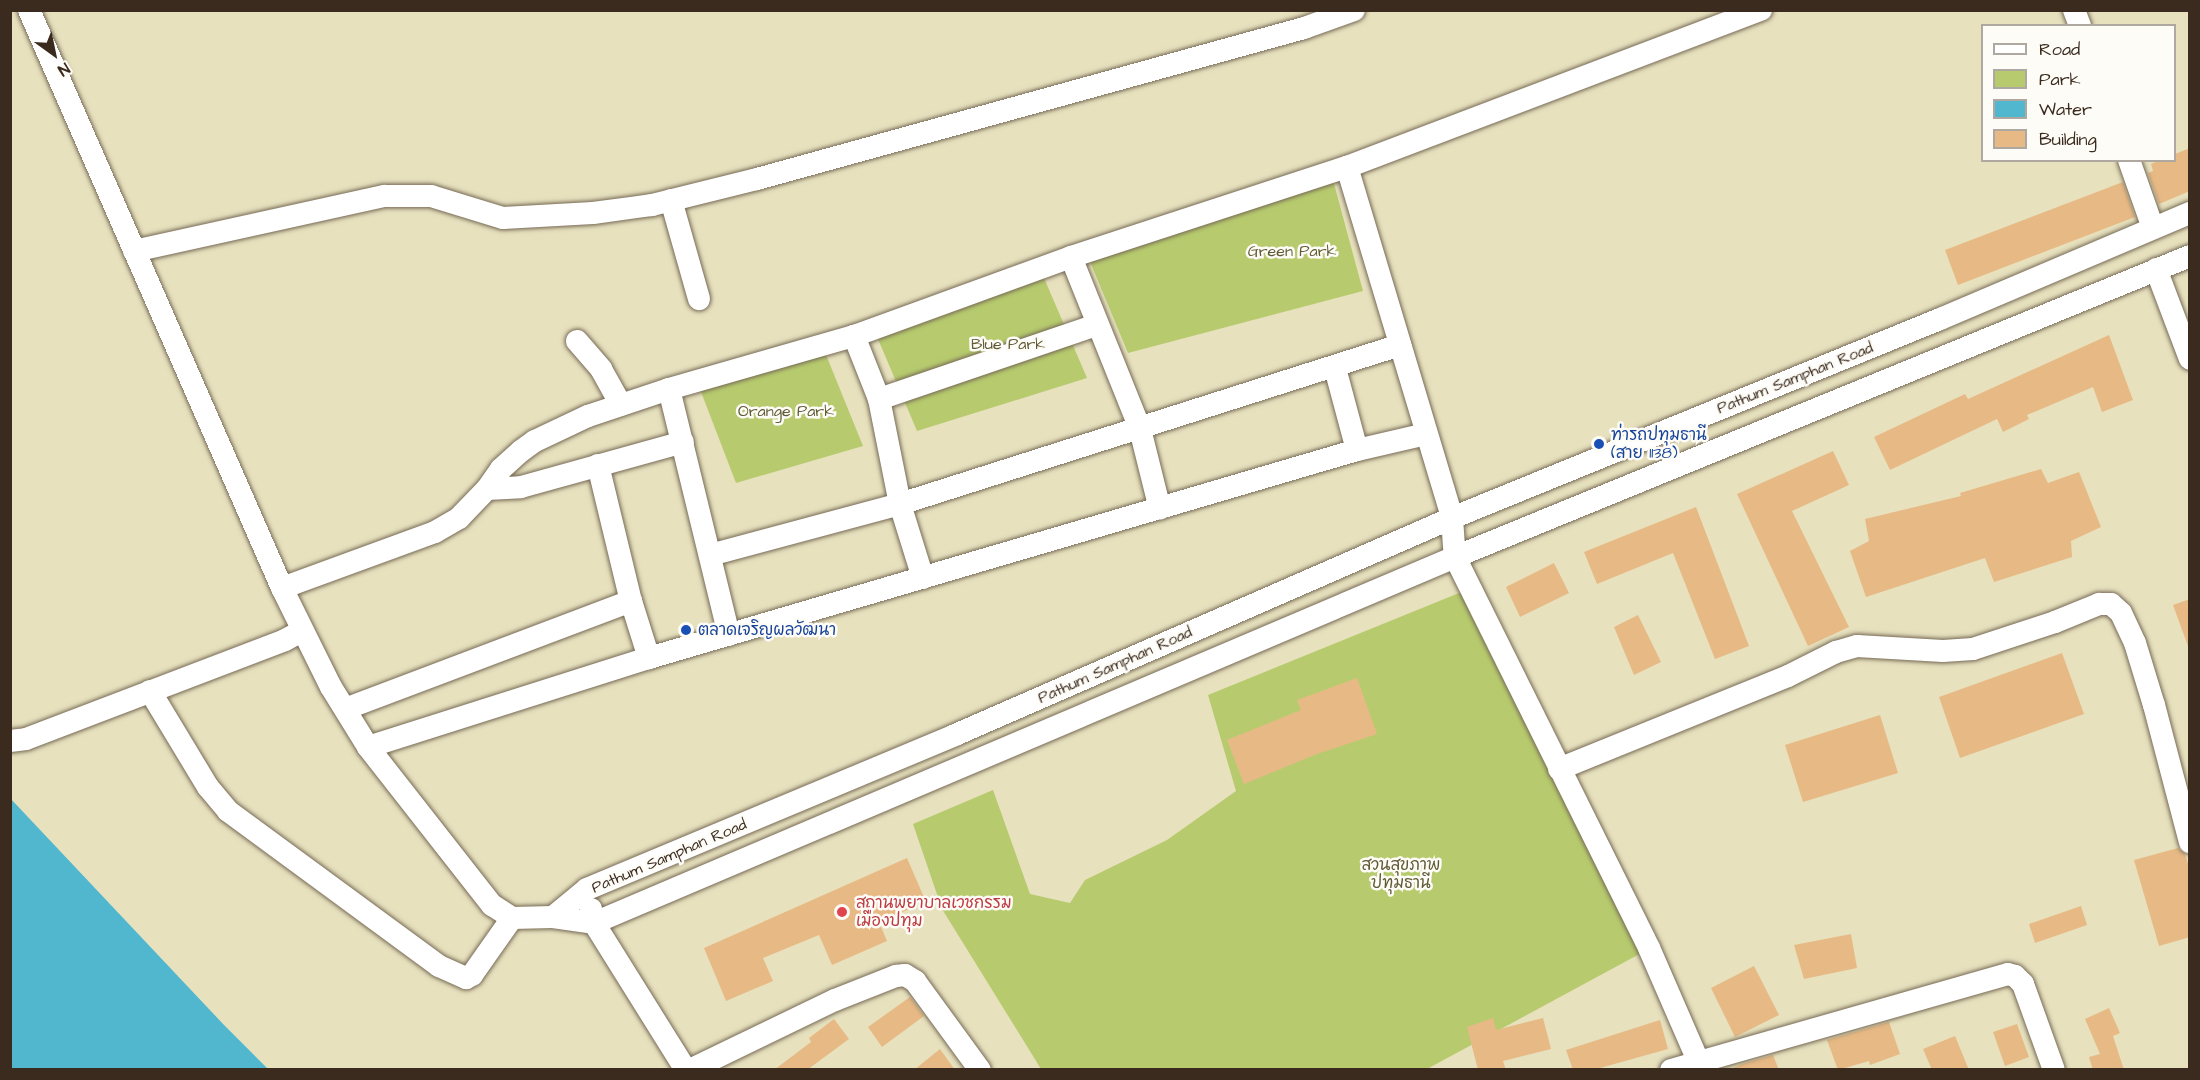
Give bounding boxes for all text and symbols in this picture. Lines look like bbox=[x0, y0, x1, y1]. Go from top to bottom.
north arrow bbox=[24, 24, 84, 84]
legend bbox=[1981, 24, 2176, 162]
text: Road bbox=[2039, 37, 2080, 62]
text: N bbox=[54, 57, 74, 81]
text: Park bbox=[2039, 67, 2081, 92]
text: Water bbox=[2039, 97, 2092, 122]
text: Building bbox=[2039, 127, 2097, 152]
park label: Green Park bbox=[1248, 241, 1336, 261]
park label: Blue Park bbox=[971, 334, 1045, 354]
street label: Pathum Samphan Road bbox=[1714, 338, 1876, 418]
park label: Orange Park bbox=[738, 401, 834, 421]
place label: ท่ารถปทุมธานี (สาย 1138) bbox=[1611, 425, 1707, 463]
marker: ท่ารถปทุมธานี (สาย 1138) bbox=[1592, 437, 1606, 451]
place label: ตลาดเจริญผลวัฒนา bbox=[698, 620, 836, 640]
street label: Pathum Samphan Road bbox=[1035, 622, 1195, 708]
marker: ตลาดเจริญผลวัฒนา bbox=[679, 623, 693, 637]
street label: Pathum Samphan Road bbox=[589, 815, 749, 897]
park label: สวนสุขภาพ ปทุมธานี bbox=[1362, 855, 1440, 893]
place label: สถานพยาบาลเวชกรรม เมืองปทุม bbox=[856, 893, 1012, 931]
marker: สถานพยาบาลเวชกรรม เมืองปทุม bbox=[833, 903, 851, 921]

